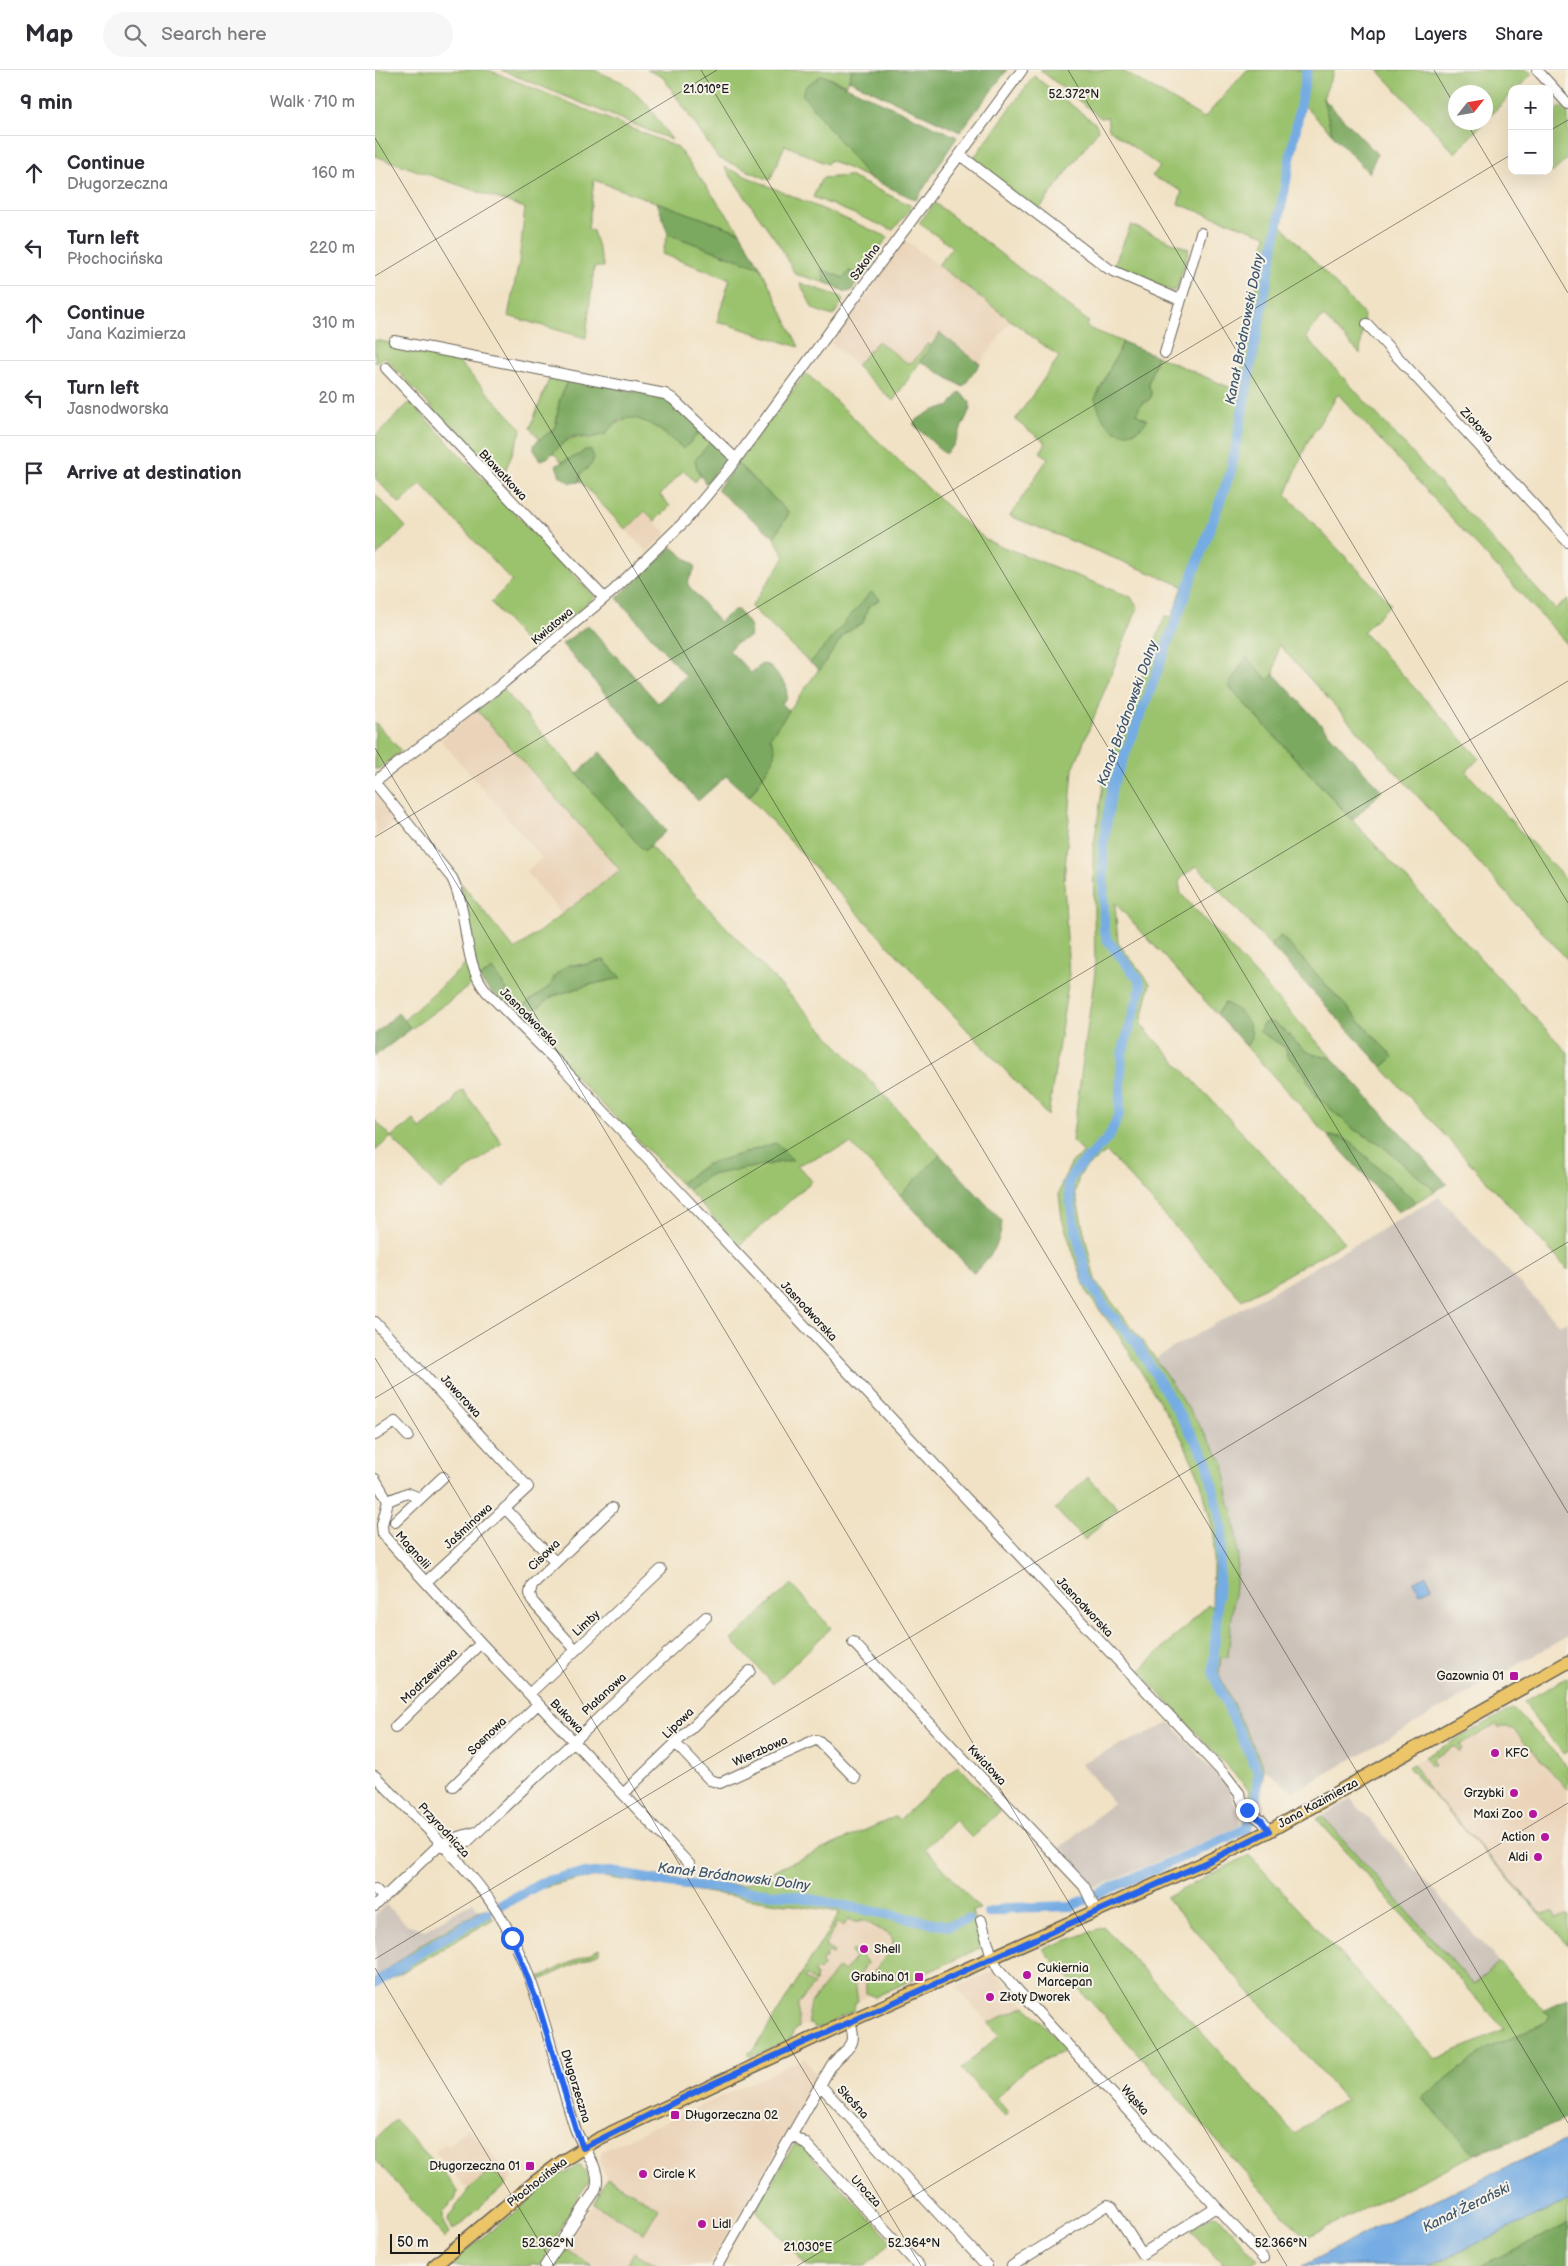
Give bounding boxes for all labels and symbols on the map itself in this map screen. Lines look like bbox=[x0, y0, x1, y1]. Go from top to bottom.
text: 21.010°E bbox=[683, 82, 729, 97]
north arrow bbox=[1448, 85, 1493, 130]
text: 52.372°N bbox=[1049, 87, 1099, 102]
street label: Szkolna bbox=[847, 241, 884, 284]
water label: Kanał Bródnowski Dolny bbox=[1222, 252, 1268, 406]
street label: Ziołowa bbox=[1456, 404, 1497, 446]
street label: Bławatkowa bbox=[475, 447, 530, 504]
street label: Kwiatowa bbox=[528, 604, 576, 648]
water label: Kanał Bródnowski Dolny bbox=[1093, 638, 1162, 788]
street label: Jasnodworska bbox=[496, 985, 561, 1050]
street label: Jasnodworska bbox=[777, 1278, 840, 1344]
street label: Jaworowa bbox=[437, 1372, 484, 1421]
street label: Jaśminowa bbox=[441, 1500, 496, 1552]
street label: Magnolii bbox=[392, 1528, 434, 1573]
street label: Cisowa bbox=[525, 1536, 564, 1574]
street label: Jasnodworska bbox=[1053, 1574, 1116, 1640]
street label: Limby bbox=[570, 1607, 603, 1640]
street label: Modrzewiowa bbox=[398, 1645, 461, 1707]
place label: Gazownia 01 bbox=[1437, 1669, 1504, 1684]
street label: Platanowa bbox=[579, 1670, 630, 1719]
marker: Gazownia 01 bbox=[1508, 1670, 1520, 1682]
street label: Bukowa bbox=[547, 1696, 587, 1737]
street label: Lipowa bbox=[659, 1705, 697, 1742]
street label: Sosnowa bbox=[465, 1714, 510, 1759]
street label: Wierzbowa bbox=[730, 1733, 790, 1770]
street label: Kwiatowa bbox=[964, 1742, 1009, 1789]
place label: KFC bbox=[1505, 1746, 1529, 1761]
marker: KFC bbox=[1489, 1747, 1501, 1759]
street label: Jana Kazimierza bbox=[1276, 1775, 1361, 1832]
place label: Grzybki bbox=[1464, 1786, 1504, 1801]
marker: Grzybki bbox=[1508, 1787, 1520, 1799]
route end bbox=[1236, 1799, 1259, 1822]
street label: Przyrodnicza bbox=[414, 1800, 473, 1861]
place label: Maxi Zoo bbox=[1473, 1807, 1523, 1822]
marker: Maxi Zoo bbox=[1527, 1808, 1539, 1820]
place label: Action bbox=[1501, 1830, 1535, 1845]
marker: Action bbox=[1539, 1831, 1551, 1843]
place label: Aldi bbox=[1508, 1850, 1528, 1865]
marker: Aldi bbox=[1532, 1851, 1544, 1863]
water label: Kanał Bródnowski Dolny bbox=[657, 1859, 812, 1894]
route start bbox=[501, 1927, 524, 1950]
place label: Shell bbox=[874, 1942, 900, 1957]
marker: Shell bbox=[858, 1943, 870, 1955]
place label: Cukiernia Marcepan bbox=[1037, 1961, 1092, 1990]
marker: Cukiernia Marcepan bbox=[1021, 1969, 1033, 1981]
place label: Grabina 01 bbox=[851, 1970, 909, 1985]
marker: Grabina 01 bbox=[913, 1971, 925, 1983]
place label: Złoty Dworek bbox=[999, 1990, 1070, 2005]
marker: Złoty Dworek bbox=[984, 1991, 996, 2003]
street label: Długorzeczna bbox=[557, 2048, 594, 2125]
street label: Wąska bbox=[1117, 2082, 1152, 2119]
street label: Skośna bbox=[834, 2083, 872, 2122]
place label: Długorzeczna 02 bbox=[685, 2108, 778, 2123]
marker: Długorzeczna 02 bbox=[669, 2109, 681, 2121]
street label: Płochocińska bbox=[504, 2154, 570, 2210]
place label: Długorzeczna 01 bbox=[429, 2159, 520, 2174]
marker: Długorzeczna 01 bbox=[524, 2160, 536, 2172]
place label: Circle K bbox=[653, 2167, 696, 2182]
marker: Circle K bbox=[637, 2168, 649, 2180]
street label: Urocza bbox=[847, 2172, 884, 2211]
water label: Kanał Żerański bbox=[1419, 2178, 1514, 2236]
place label: Lidl bbox=[712, 2217, 731, 2232]
marker: Lidl bbox=[696, 2218, 708, 2230]
scale bar bbox=[390, 2231, 460, 2254]
text: 52.362°N bbox=[522, 2236, 574, 2251]
text: 52.364°N bbox=[888, 2236, 940, 2251]
text: 52.366°N bbox=[1255, 2236, 1307, 2251]
text: 21.030°E bbox=[784, 2240, 832, 2255]

